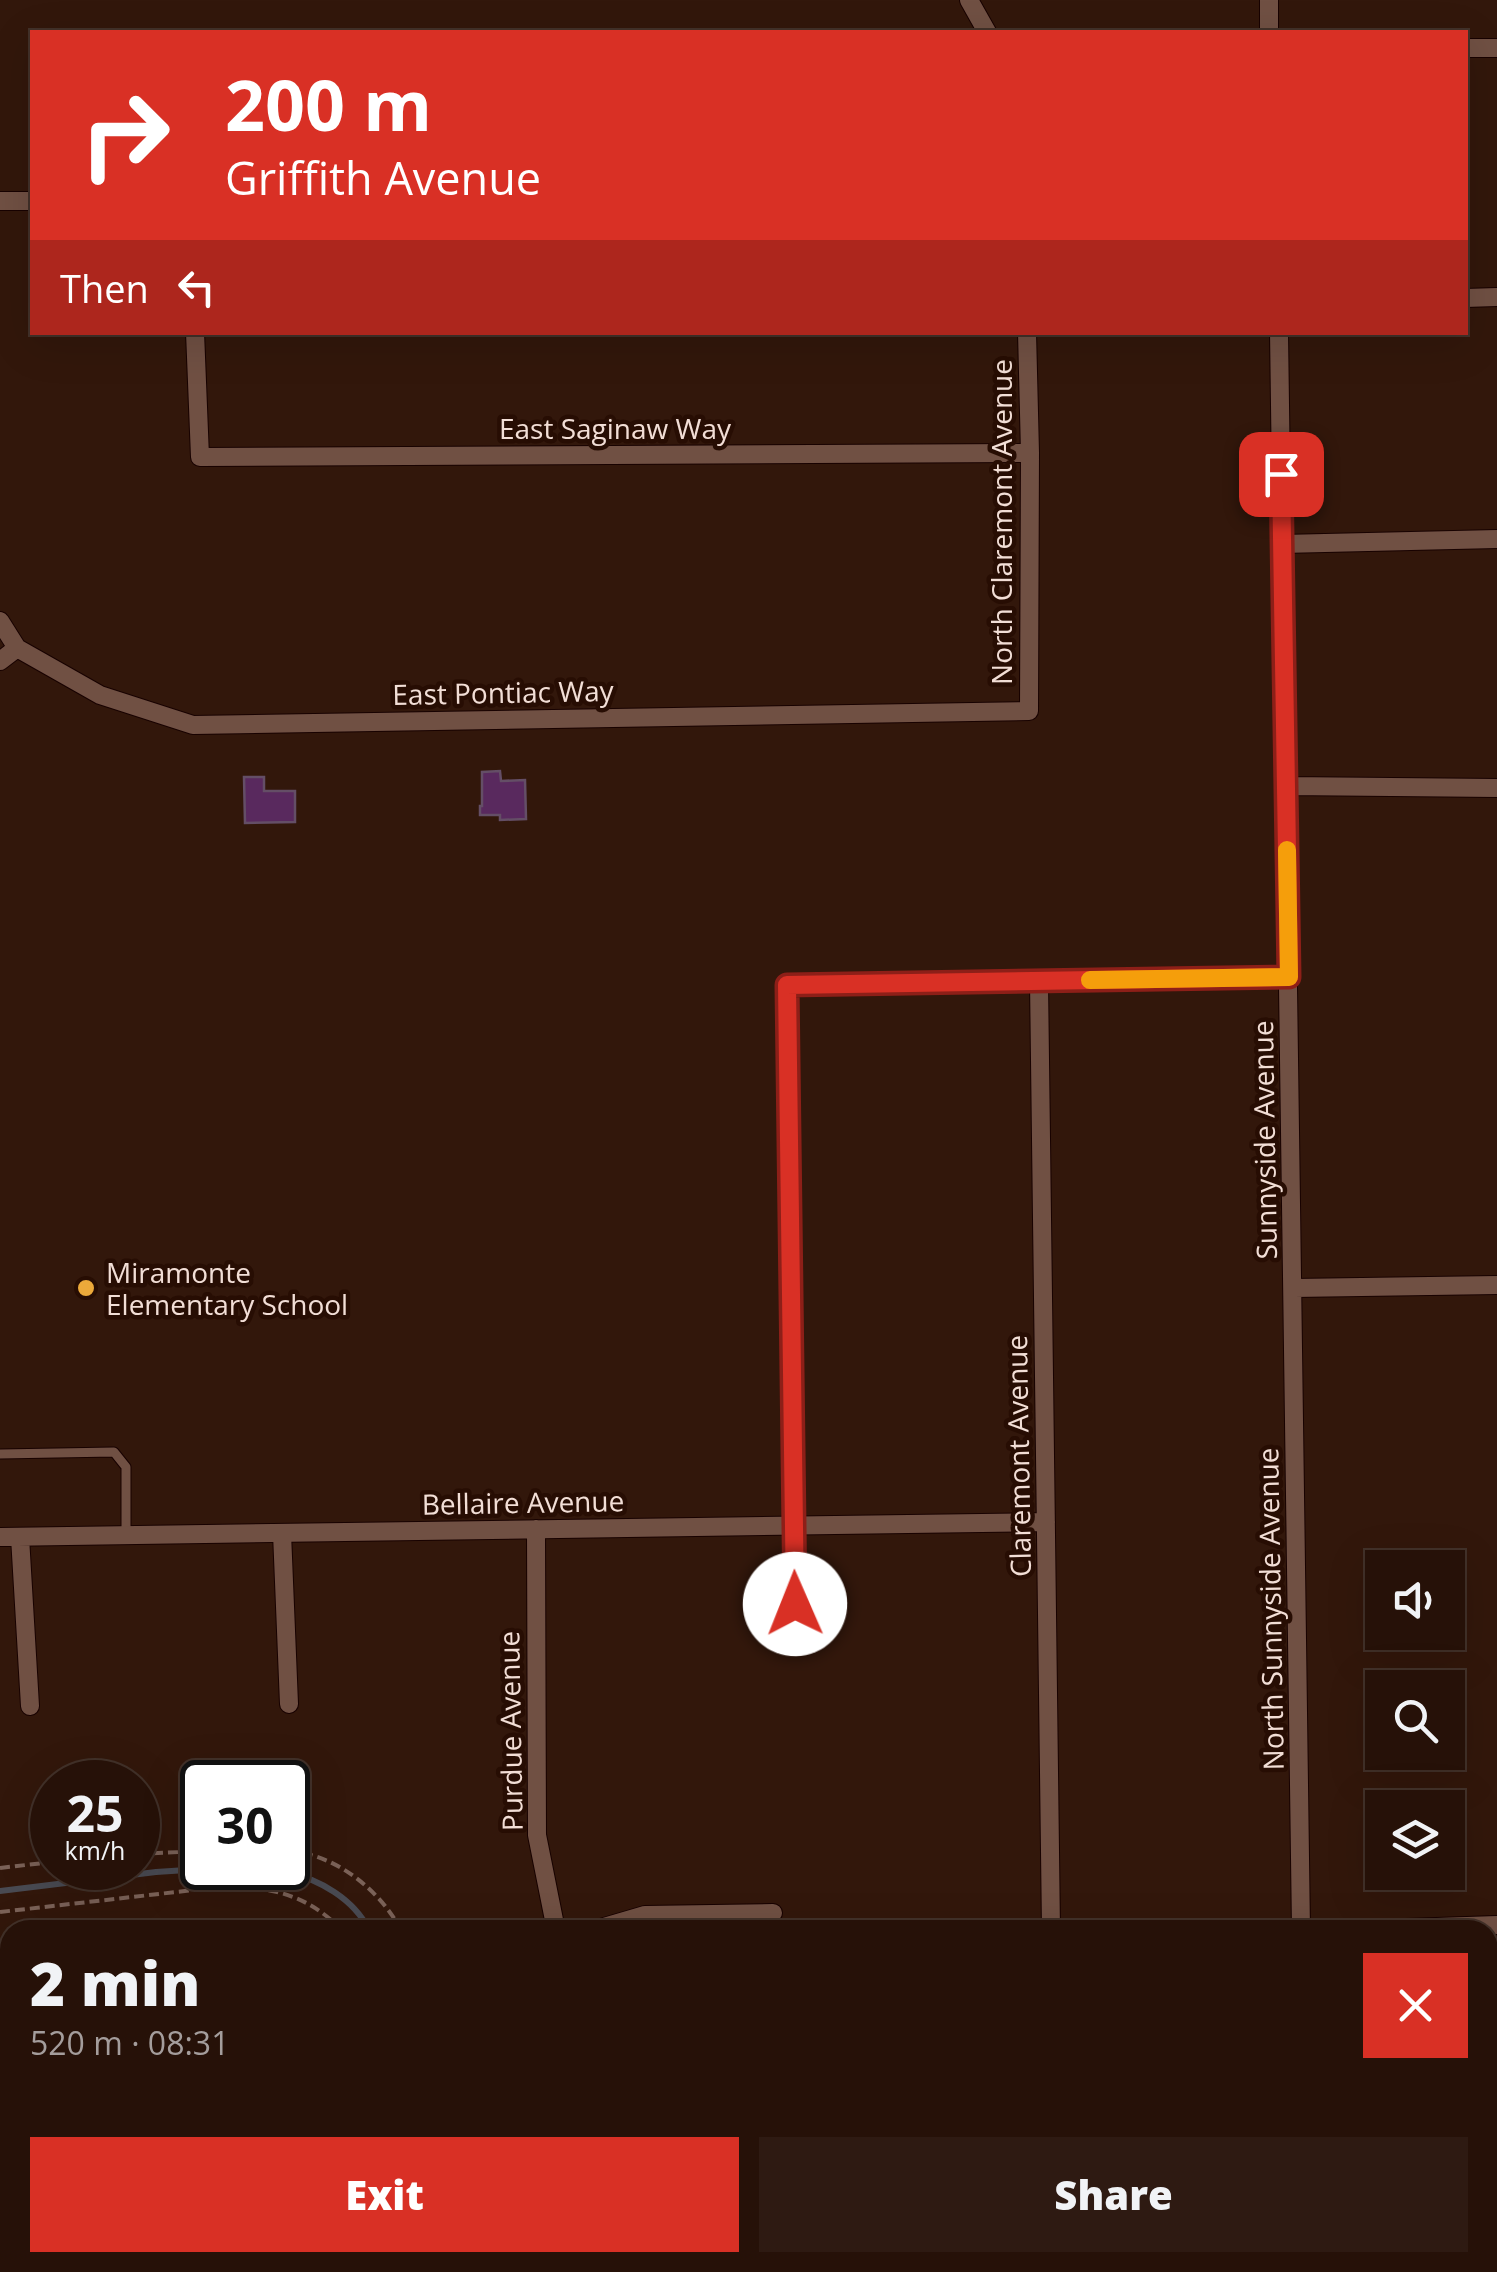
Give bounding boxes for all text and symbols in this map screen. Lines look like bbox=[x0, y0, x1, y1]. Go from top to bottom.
text: 200 m bbox=[225, 56, 432, 152]
icon: right bbox=[60, 70, 190, 200]
text: Griffith Avenue bbox=[225, 147, 541, 208]
icon: left bbox=[169, 260, 224, 315]
text: Then bbox=[60, 262, 149, 314]
street label: North Claremont Avenue bbox=[982, 359, 1020, 685]
street label: East Saginaw Way bbox=[499, 409, 732, 447]
pin bbox=[1239, 432, 1324, 517]
icon: arrive bbox=[1254, 447, 1309, 502]
street label: East Pontiac Way bbox=[392, 671, 615, 713]
street label: Sunnyside Avenue bbox=[1243, 1020, 1285, 1260]
place label: Miramonte Elementary School bbox=[106, 1253, 348, 1323]
marker: Miramonte Elementary School bbox=[75, 1277, 97, 1299]
street label: Claremont Avenue bbox=[997, 1335, 1039, 1577]
street label: North Sunnyside Avenue bbox=[1248, 1447, 1292, 1771]
street label: Bellaire Avenue bbox=[421, 1481, 625, 1523]
map controls bbox=[1365, 1550, 1465, 1890]
button: sound bbox=[1365, 1550, 1465, 1650]
position arrow bbox=[743, 1552, 847, 1656]
street label: Purdue Avenue bbox=[489, 1631, 531, 1831]
button: search bbox=[1365, 1670, 1465, 1770]
speed limit sign: 30 bbox=[180, 1760, 310, 1890]
text: 25 bbox=[66, 1779, 124, 1847]
button: layers bbox=[1365, 1790, 1465, 1890]
text: km/h bbox=[65, 1833, 125, 1867]
text: 2 min bbox=[30, 1942, 200, 2024]
button: close bbox=[1363, 1953, 1468, 2058]
text: 520 m · 08:31 bbox=[30, 2021, 229, 2064]
button: Exit bbox=[30, 2137, 739, 2252]
button: Share bbox=[759, 2137, 1468, 2252]

